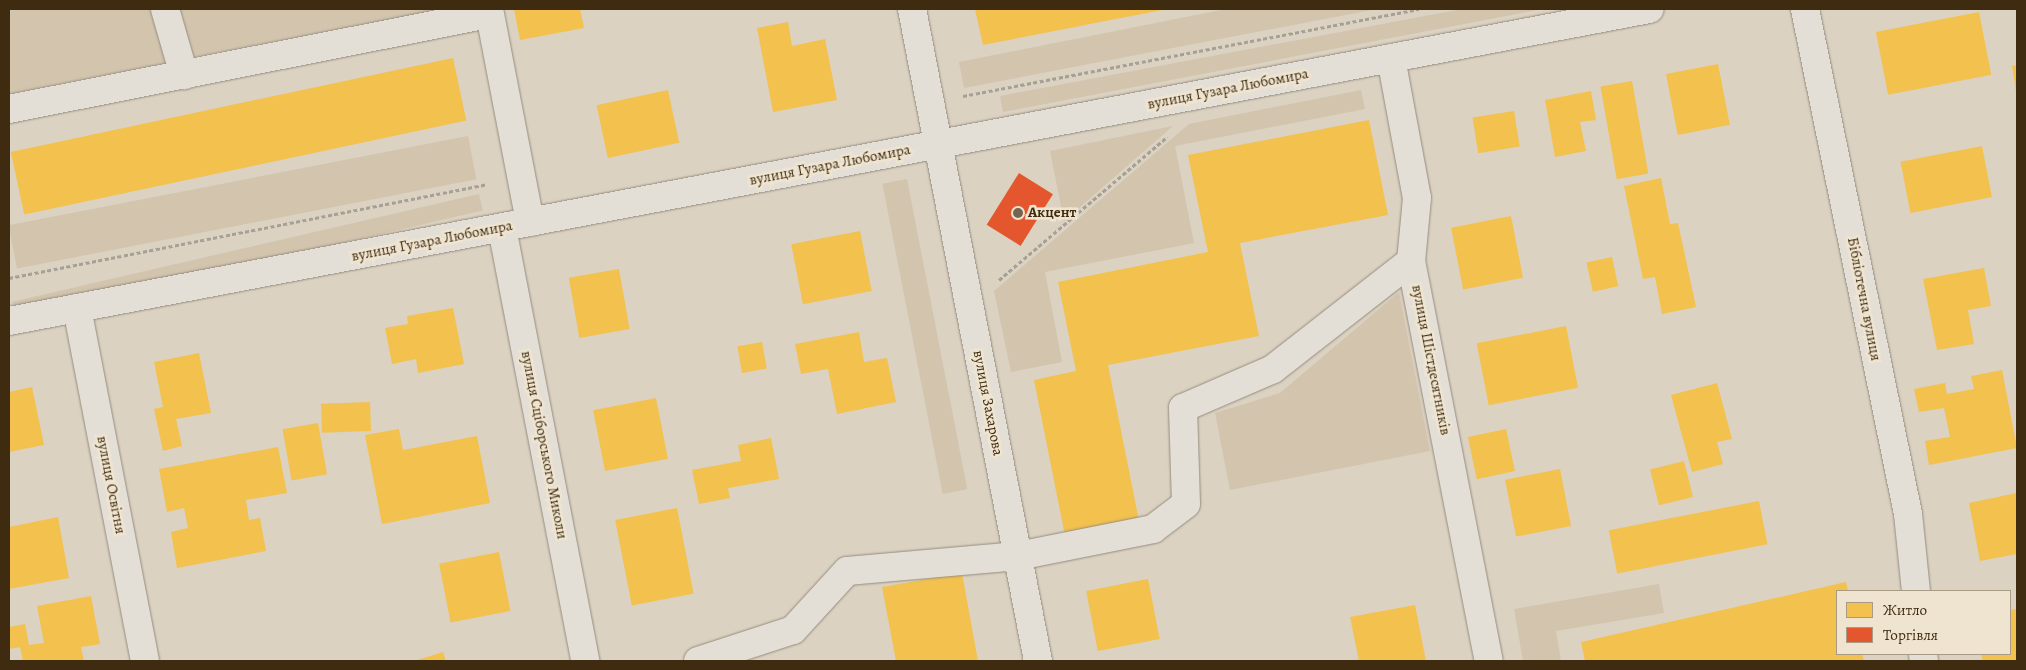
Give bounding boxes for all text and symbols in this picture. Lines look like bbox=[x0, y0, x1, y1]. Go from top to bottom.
street label: вулиця Гузара Любомира bbox=[1146, 65, 1310, 113]
street label: вулиця Гузара Любомира bbox=[748, 141, 912, 189]
place label: Акцент bbox=[1028, 204, 1076, 222]
marker: Акцент bbox=[1012, 207, 1024, 219]
street label: вулиця Гузара Любомира bbox=[350, 217, 514, 265]
street label: Бібліотечна вулиця bbox=[1843, 236, 1885, 362]
street label: вулиця Шістдесятників bbox=[1408, 283, 1454, 437]
street label: вулиця Сціборського Миколи bbox=[517, 349, 571, 541]
street label: вулиця Захарова bbox=[969, 349, 1007, 457]
street label: вулиця Освітня bbox=[93, 434, 129, 536]
legend bbox=[1836, 590, 2011, 655]
text: Житло bbox=[1883, 600, 1927, 620]
text: Торгівля bbox=[1883, 625, 1938, 645]

